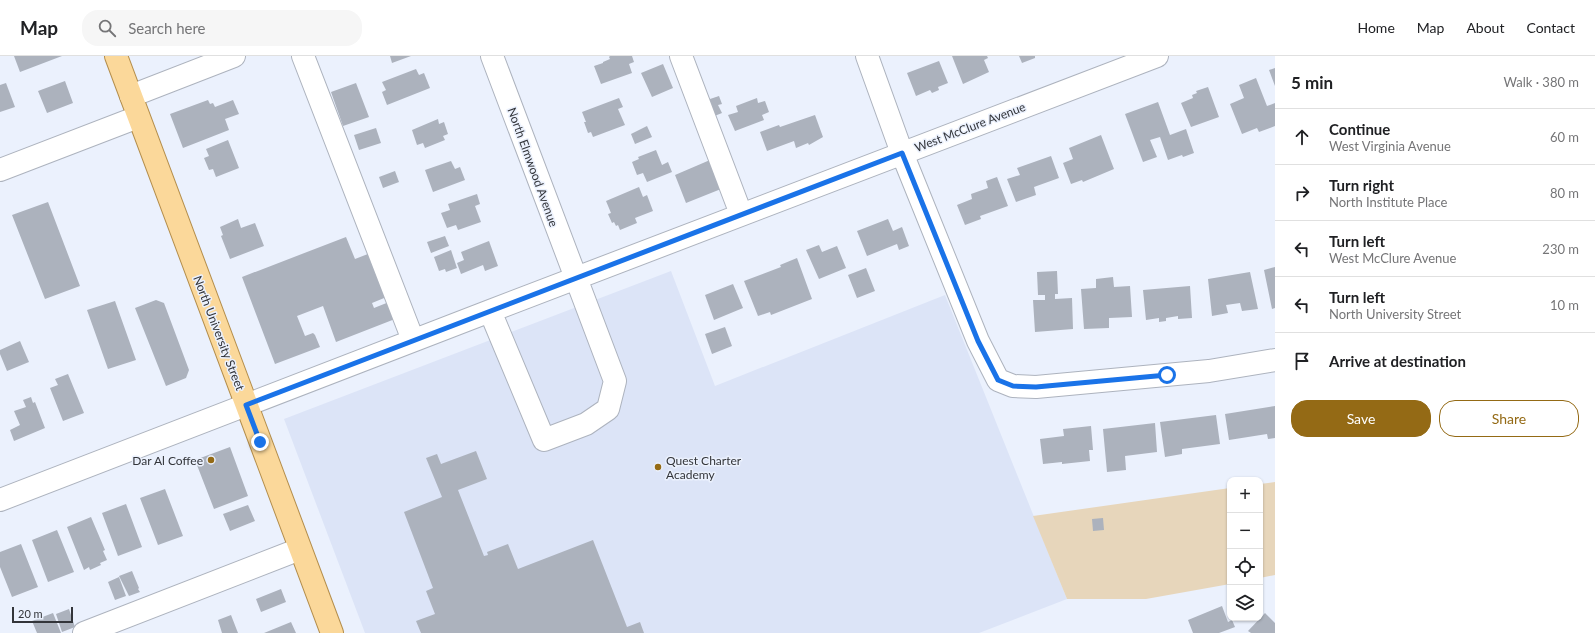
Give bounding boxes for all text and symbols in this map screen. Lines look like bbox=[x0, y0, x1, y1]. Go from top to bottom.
search box bbox=[82, 10, 362, 46]
text: Map bbox=[20, 16, 58, 39]
icon: search bbox=[96, 17, 118, 39]
text: Search here bbox=[128, 19, 206, 37]
text: Home bbox=[1357, 19, 1395, 36]
text: Map bbox=[1417, 19, 1444, 36]
text: About bbox=[1466, 19, 1504, 36]
text: Contact bbox=[1526, 19, 1575, 36]
text: 5 min bbox=[1291, 72, 1333, 93]
text: Walk · 380 m bbox=[1503, 74, 1579, 90]
street label: West McClure Avenue bbox=[912, 99, 1028, 155]
street label: North Elmwood Avenue bbox=[504, 105, 562, 229]
text: Continue bbox=[1329, 120, 1390, 138]
icon: ahead bbox=[1291, 126, 1313, 148]
text: 60 m bbox=[1550, 129, 1579, 145]
text: West Virginia Avenue bbox=[1329, 138, 1451, 154]
text: Turn right bbox=[1329, 176, 1394, 194]
icon: right bbox=[1291, 182, 1313, 204]
text: 80 m bbox=[1550, 185, 1579, 201]
text: North Institute Place bbox=[1329, 194, 1447, 210]
text: Turn left bbox=[1329, 232, 1385, 250]
icon: left bbox=[1291, 238, 1313, 260]
text: 230 m bbox=[1542, 241, 1579, 257]
text: West McClure Avenue bbox=[1329, 250, 1456, 266]
street label: North University Street bbox=[190, 273, 248, 393]
text: Turn left bbox=[1329, 288, 1385, 306]
icon: left bbox=[1291, 294, 1313, 316]
text: 10 m bbox=[1550, 297, 1579, 313]
text: North University Street bbox=[1329, 306, 1461, 322]
icon: arrive bbox=[1291, 350, 1313, 372]
text: Arrive at destination bbox=[1329, 352, 1466, 370]
route start bbox=[1158, 366, 1176, 384]
button: Save bbox=[1291, 400, 1431, 437]
button: Share bbox=[1439, 400, 1579, 437]
route end bbox=[251, 433, 269, 451]
place label: Dar Al Coffee bbox=[132, 453, 203, 468]
place label: Quest Charter Academy bbox=[666, 453, 742, 482]
marker: Dar Al Coffee bbox=[206, 455, 216, 465]
marker: Quest Charter Academy bbox=[653, 462, 663, 472]
map controls bbox=[1227, 477, 1263, 621]
button: + bbox=[1227, 477, 1263, 513]
button: − bbox=[1227, 513, 1263, 549]
button: locate bbox=[1227, 549, 1263, 585]
button: layers bbox=[1227, 585, 1263, 621]
scale bar bbox=[12, 605, 73, 624]
text: 20 m bbox=[18, 607, 43, 620]

